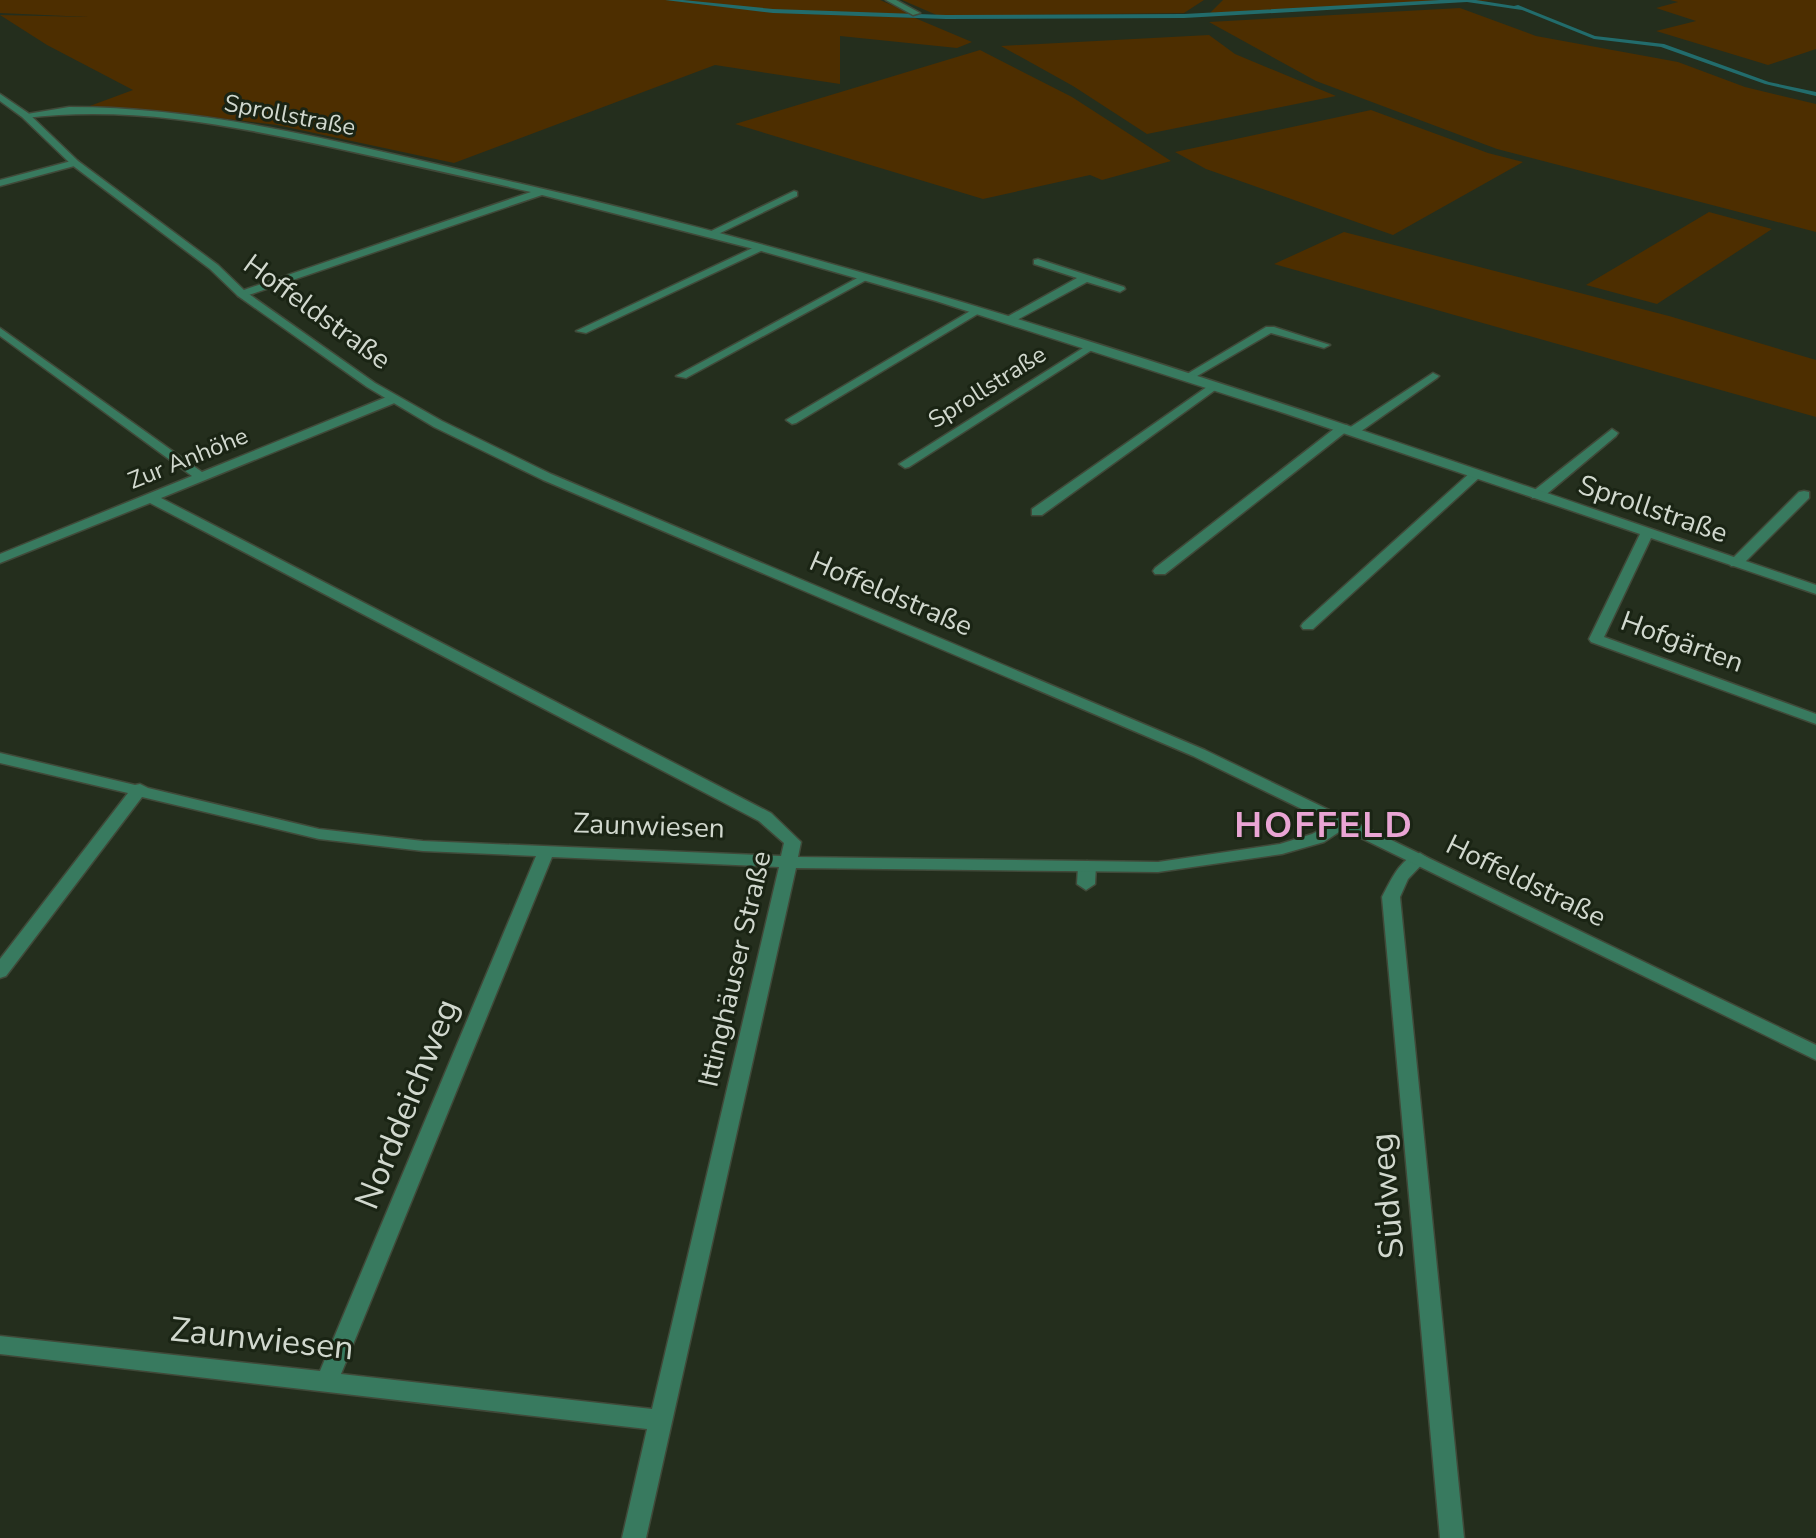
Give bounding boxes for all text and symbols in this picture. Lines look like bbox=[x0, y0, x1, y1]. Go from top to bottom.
street label: Sprollstraße bbox=[222, 87, 358, 143]
street label: Hoffeldstraße bbox=[235, 246, 399, 378]
street label: Sprollstraße bbox=[922, 338, 1052, 436]
street label: Zur Anhöhe bbox=[123, 419, 253, 497]
street label: Sprollstraße bbox=[1573, 466, 1733, 552]
street label: Hoffeldstraße bbox=[804, 543, 978, 645]
street label: Hofgärten bbox=[1615, 602, 1749, 682]
district label: HOFFELD bbox=[1234, 801, 1414, 850]
street label: Zaunwiesen bbox=[573, 804, 725, 848]
street label: Hoffeldstraße bbox=[1440, 826, 1612, 936]
street label: Ittinghäuser Straße bbox=[689, 847, 781, 1091]
street label: Norddeichweg bbox=[344, 992, 470, 1216]
street label: Südweg bbox=[1359, 1131, 1415, 1261]
street label: Zaunwiesen bbox=[168, 1306, 356, 1372]

